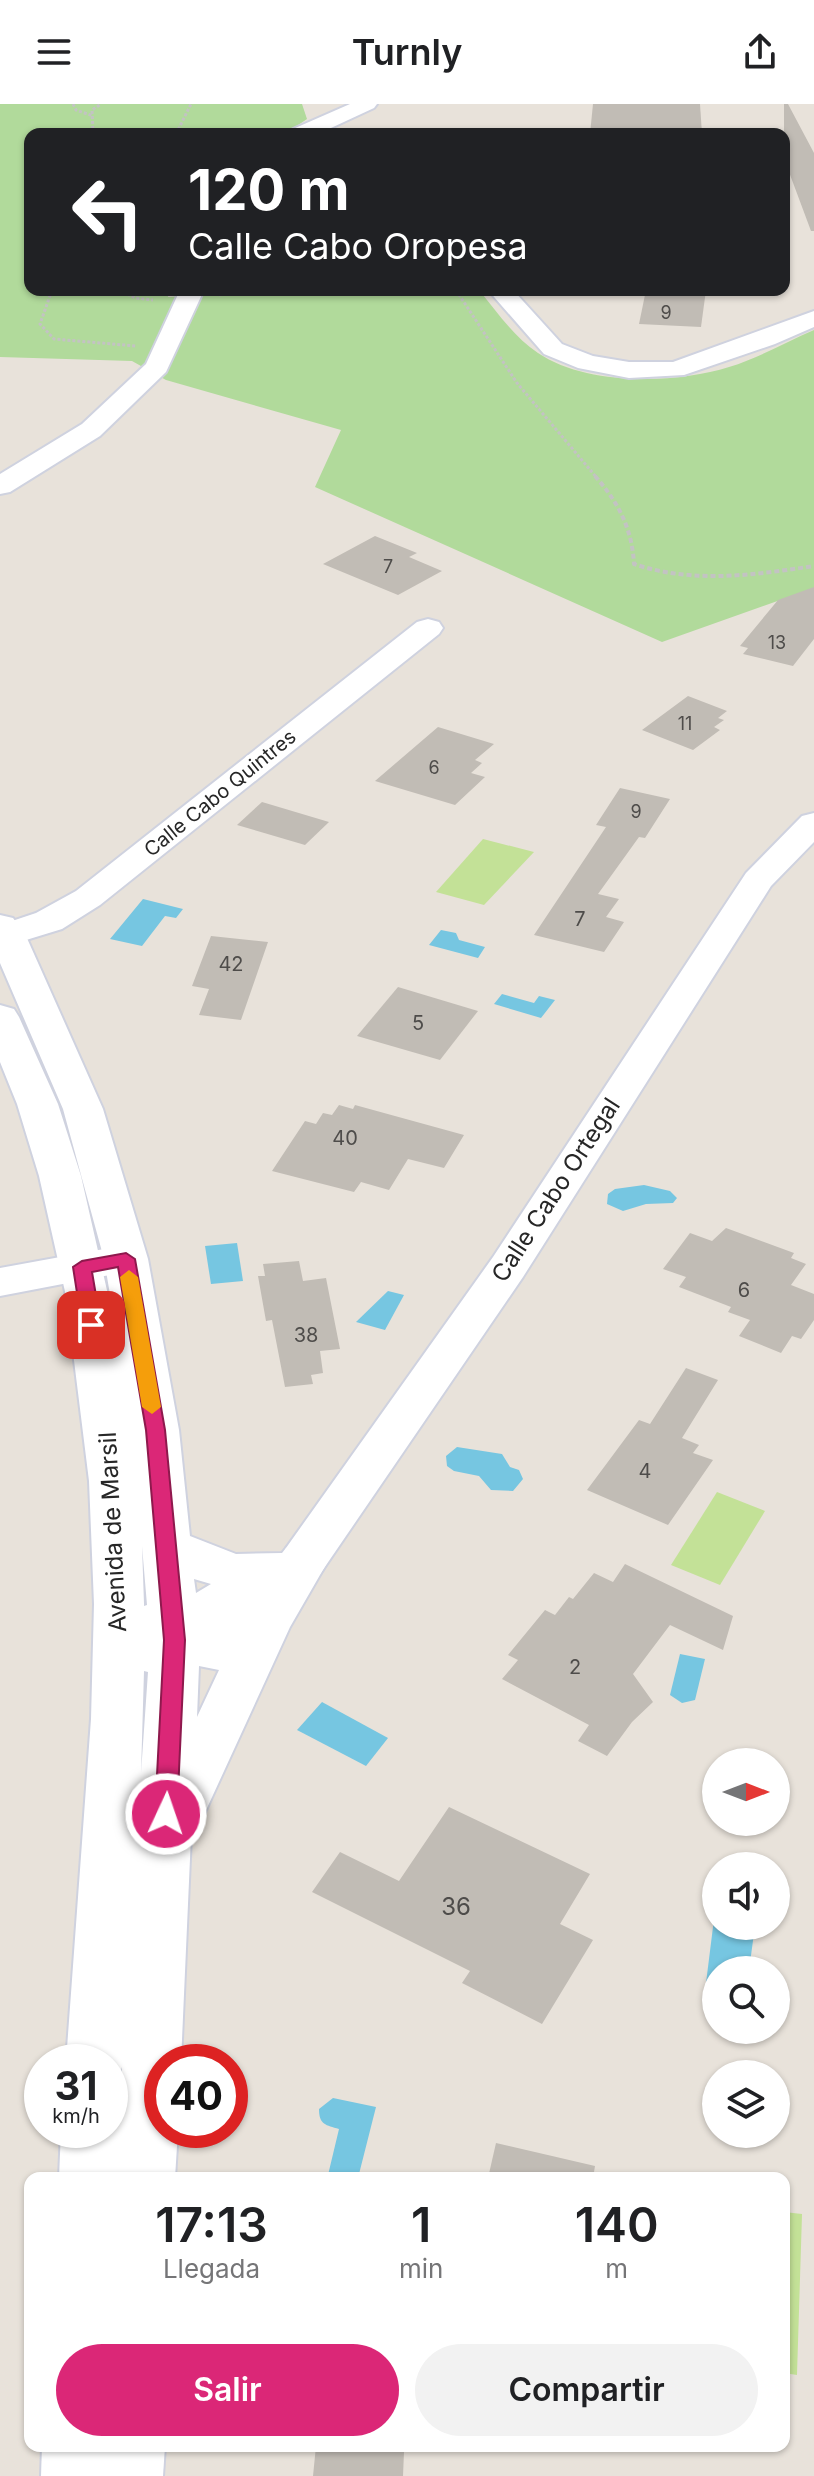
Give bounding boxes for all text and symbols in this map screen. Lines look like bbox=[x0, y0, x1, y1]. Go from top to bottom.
icon: menu bbox=[32, 30, 76, 74]
text: Turnly bbox=[352, 30, 462, 74]
icon: share bbox=[738, 30, 782, 74]
text: 120 m bbox=[188, 156, 350, 224]
icon: left bbox=[56, 160, 160, 264]
text: Calle Cabo Oropesa bbox=[188, 224, 528, 268]
house number: 9 bbox=[660, 302, 672, 323]
house number: 7 bbox=[383, 556, 393, 577]
house number: 13 bbox=[768, 632, 786, 653]
house number: 11 bbox=[678, 713, 692, 734]
street label: Calle Cabo Quintres bbox=[139, 724, 301, 862]
house number: 6 bbox=[428, 757, 440, 778]
house number: 9 bbox=[630, 801, 642, 822]
house number: 7 bbox=[574, 907, 586, 931]
house number: 42 bbox=[218, 952, 244, 976]
house number: 5 bbox=[412, 1011, 424, 1035]
street label: Calle Cabo Ortegal bbox=[485, 1092, 626, 1287]
house number: 40 bbox=[332, 1126, 358, 1150]
house number: 6 bbox=[738, 1278, 750, 1302]
pin bbox=[57, 1291, 125, 1359]
icon: arrive bbox=[69, 1303, 113, 1347]
house number: 38 bbox=[294, 1323, 318, 1347]
street label: Avenida de Marsil bbox=[93, 1431, 132, 1633]
house number: 4 bbox=[639, 1459, 651, 1483]
house number: 2 bbox=[569, 1655, 581, 1679]
north arrow bbox=[702, 1748, 790, 1836]
map controls bbox=[702, 1748, 790, 2148]
position arrow bbox=[124, 1772, 208, 1856]
button: sound bbox=[702, 1852, 790, 1940]
house number: 36 bbox=[441, 1892, 471, 1921]
button: search bbox=[702, 1956, 790, 2044]
speed limit sign: 40 bbox=[144, 2044, 248, 2148]
button: layers bbox=[702, 2060, 790, 2148]
text: 31 bbox=[54, 2061, 98, 2110]
text: km/h bbox=[52, 2104, 100, 2128]
text: 17:13 bbox=[155, 2195, 268, 2254]
text: 1 bbox=[411, 2195, 431, 2254]
text: 140 bbox=[575, 2195, 659, 2254]
text: Llegada bbox=[163, 2253, 260, 2284]
text: min bbox=[399, 2253, 443, 2284]
text: m bbox=[605, 2253, 628, 2284]
button: Salir bbox=[56, 2344, 399, 2436]
button: Compartir bbox=[415, 2344, 758, 2436]

